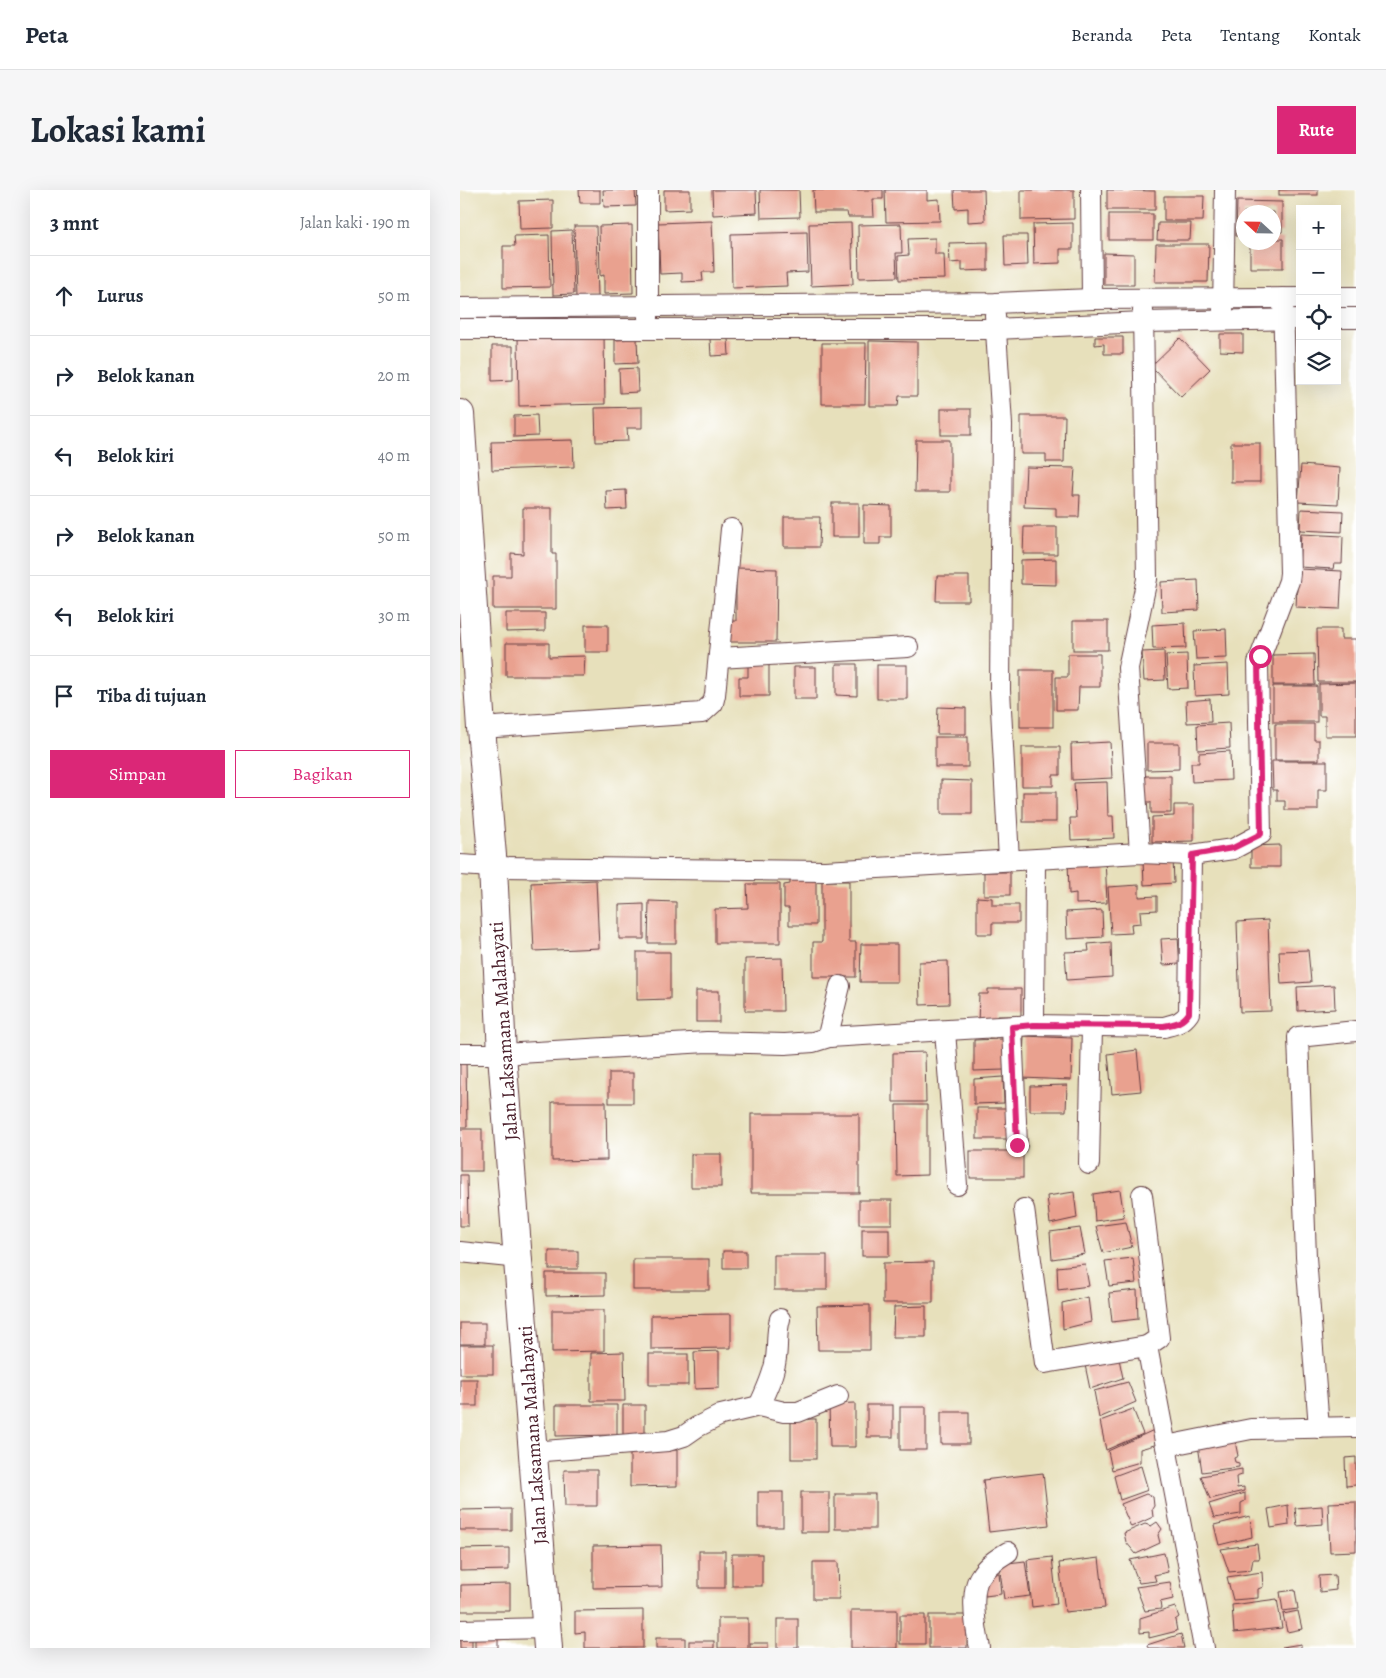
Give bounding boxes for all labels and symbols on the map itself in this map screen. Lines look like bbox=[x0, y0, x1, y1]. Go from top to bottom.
north arrow bbox=[1236, 205, 1281, 250]
route start bbox=[1249, 645, 1272, 668]
street label: Jalan Laksamana Malahayati bbox=[483, 920, 525, 1141]
route end bbox=[1006, 1134, 1029, 1157]
street label: Jalan Laksamana Malahayati bbox=[512, 1324, 554, 1545]

